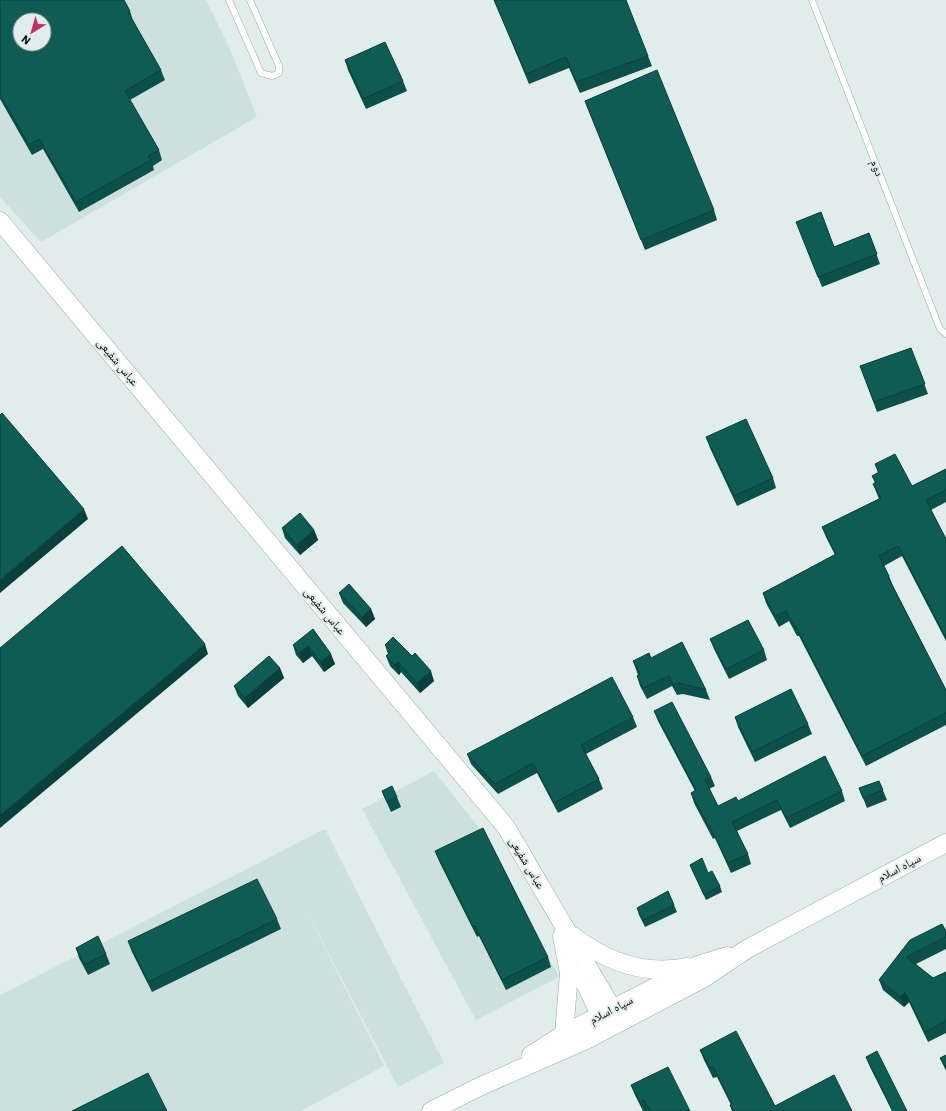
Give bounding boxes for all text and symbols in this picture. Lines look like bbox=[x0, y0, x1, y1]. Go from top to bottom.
north arrow bbox=[12, 12, 52, 52]
text: N bbox=[19, 32, 33, 48]
street label: دوم bbox=[867, 157, 887, 179]
street label: عباس شفیعی bbox=[94, 335, 143, 389]
street label: عباس شفیعی bbox=[301, 584, 350, 638]
street label: عباس شفیعی bbox=[506, 834, 549, 892]
street label: سپاه اسلام bbox=[875, 850, 924, 886]
street label: سپاه اسلام bbox=[587, 992, 636, 1028]

